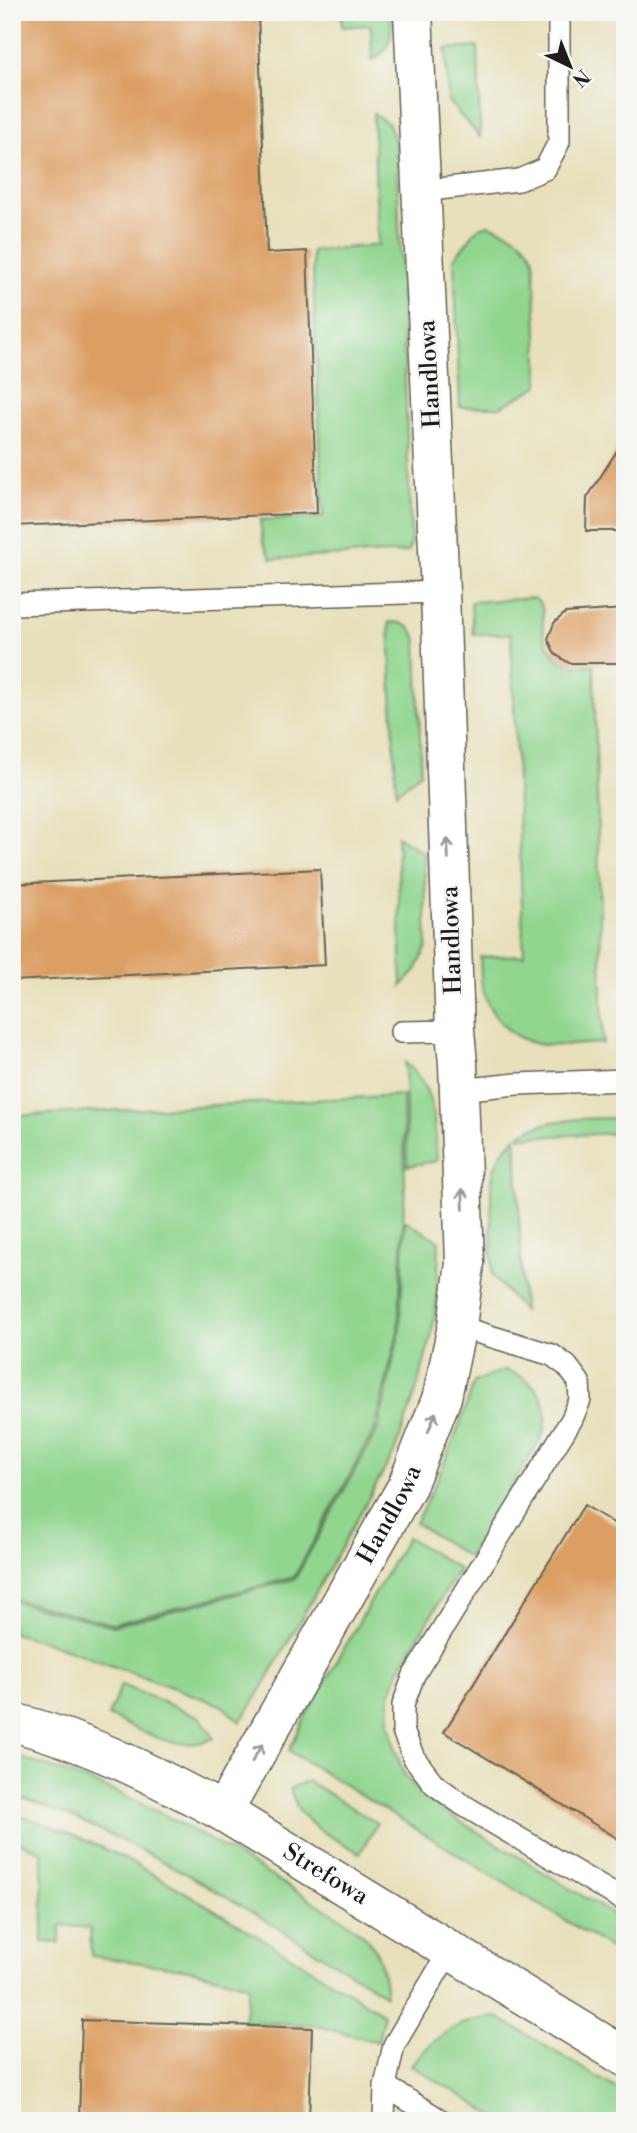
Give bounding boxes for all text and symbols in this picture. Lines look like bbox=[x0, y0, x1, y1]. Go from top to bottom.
north arrow bbox=[536, 32, 606, 102]
text: N bbox=[567, 64, 595, 92]
street label: Handlowa bbox=[412, 318, 448, 429]
one-way arrow bbox=[442, 838, 455, 861]
street label: Handlowa bbox=[435, 884, 469, 995]
one-way arrow bbox=[456, 1188, 469, 1211]
one-way arrow bbox=[427, 1412, 439, 1434]
street label: Handlowa bbox=[351, 1460, 429, 1570]
one-way arrow bbox=[250, 1743, 264, 1763]
street label: Strefowa bbox=[277, 1837, 374, 1912]

